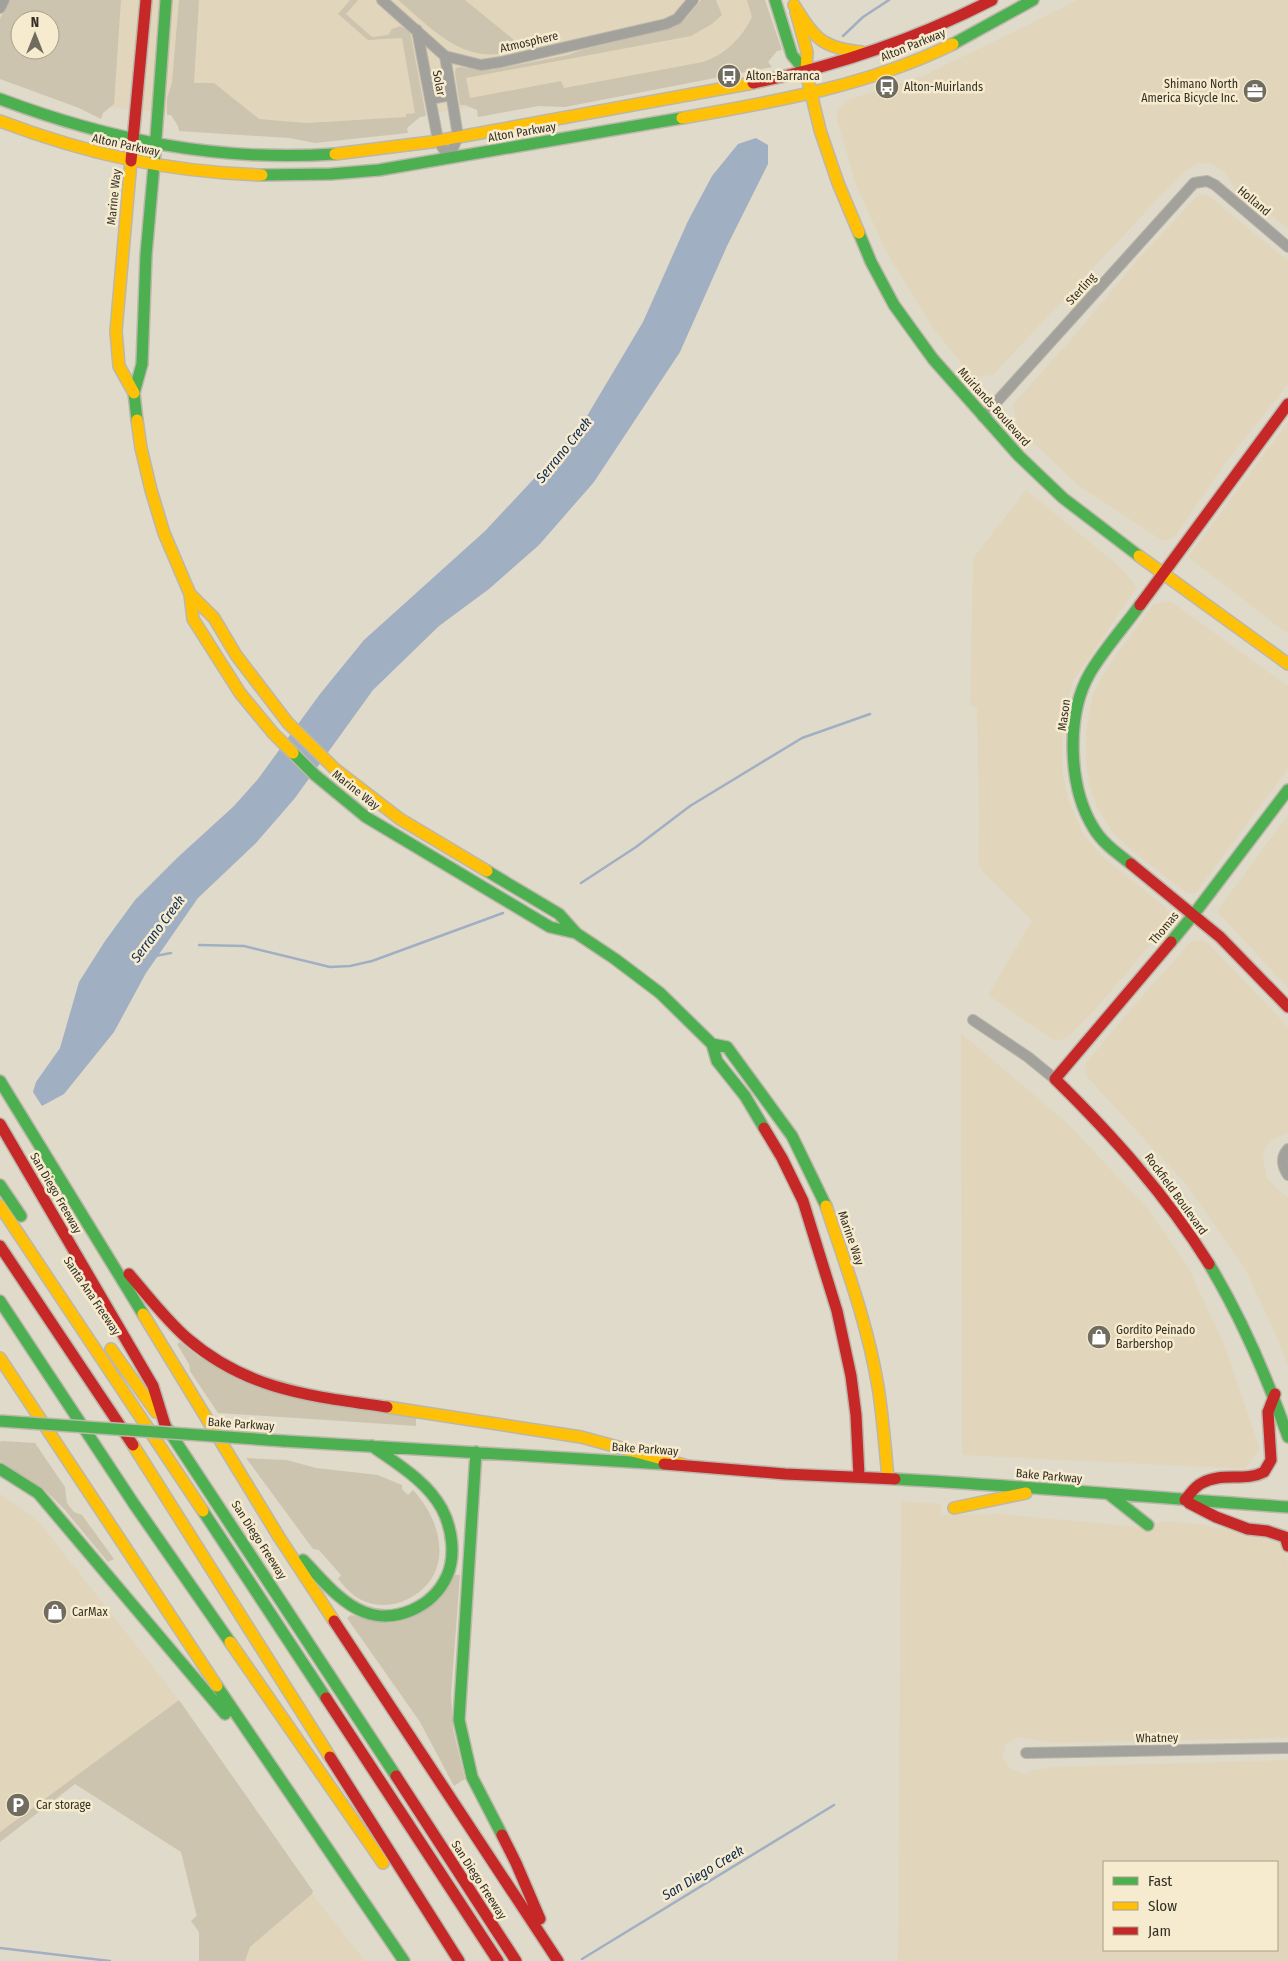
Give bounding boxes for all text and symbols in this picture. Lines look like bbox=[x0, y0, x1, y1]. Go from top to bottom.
north arrow bbox=[10, 10, 60, 60]
text: N bbox=[31, 14, 39, 31]
street label: Alton Parkway bbox=[879, 25, 948, 64]
street label: Atmosphere bbox=[499, 28, 560, 55]
bus stop icon: Alton-Barranca bbox=[716, 63, 742, 89]
street label: Solar bbox=[430, 69, 448, 98]
place label: Alton-Barranca bbox=[746, 69, 820, 83]
bus stop icon: Alton-Muirlands bbox=[874, 74, 900, 100]
place label: Shimano North America Bicycle Inc. bbox=[1141, 77, 1238, 105]
office icon: Shimano North America Bicycle Inc. bbox=[1242, 78, 1268, 104]
place label: Alton-Muirlands bbox=[904, 80, 983, 94]
street label: Alton Parkway bbox=[487, 119, 558, 145]
street label: Alton Parkway bbox=[91, 131, 162, 159]
street label: Marine Way bbox=[104, 168, 124, 226]
street label: Holland bbox=[1235, 183, 1273, 219]
street label: Sterling bbox=[1063, 270, 1099, 308]
street label: Muirlands Boulevard bbox=[955, 365, 1033, 449]
water label: Serrano Creek bbox=[532, 414, 596, 487]
street label: Mason bbox=[1055, 698, 1073, 732]
street label: Marine Way bbox=[329, 767, 383, 813]
water label: Serrano Creek bbox=[127, 892, 189, 967]
street label: Thomas bbox=[1146, 909, 1182, 947]
street label: San Diego Freeway bbox=[27, 1150, 85, 1236]
street label: Rockfield Boulevard bbox=[1142, 1150, 1210, 1238]
street label: Marine Way bbox=[835, 1209, 867, 1268]
street label: Santa Ana Freeway bbox=[61, 1254, 124, 1338]
place label: Gordito Peinado Barbershop bbox=[1116, 1323, 1195, 1351]
shop icon: Gordito Peinado Barbershop bbox=[1086, 1324, 1112, 1350]
street label: Bake Parkway bbox=[207, 1415, 275, 1433]
street label: Bake Parkway bbox=[611, 1440, 679, 1458]
street label: Bake Parkway bbox=[1015, 1466, 1083, 1486]
street label: San Diego Freeway bbox=[228, 1498, 290, 1582]
shop icon: CarMax bbox=[42, 1599, 68, 1625]
place label: CarMax bbox=[72, 1605, 108, 1619]
street label: Whatney bbox=[1136, 1731, 1179, 1745]
parking icon: Car storage bbox=[5, 1792, 31, 1818]
place label: Car storage bbox=[36, 1798, 91, 1812]
street label: San Diego Freeway bbox=[448, 1838, 510, 1922]
water label: San Diego Creek bbox=[658, 1842, 747, 1905]
legend bbox=[1103, 1861, 1278, 1951]
text: Fast bbox=[1148, 1872, 1172, 1890]
text: Slow bbox=[1148, 1897, 1177, 1915]
text: Jam bbox=[1148, 1922, 1171, 1940]

